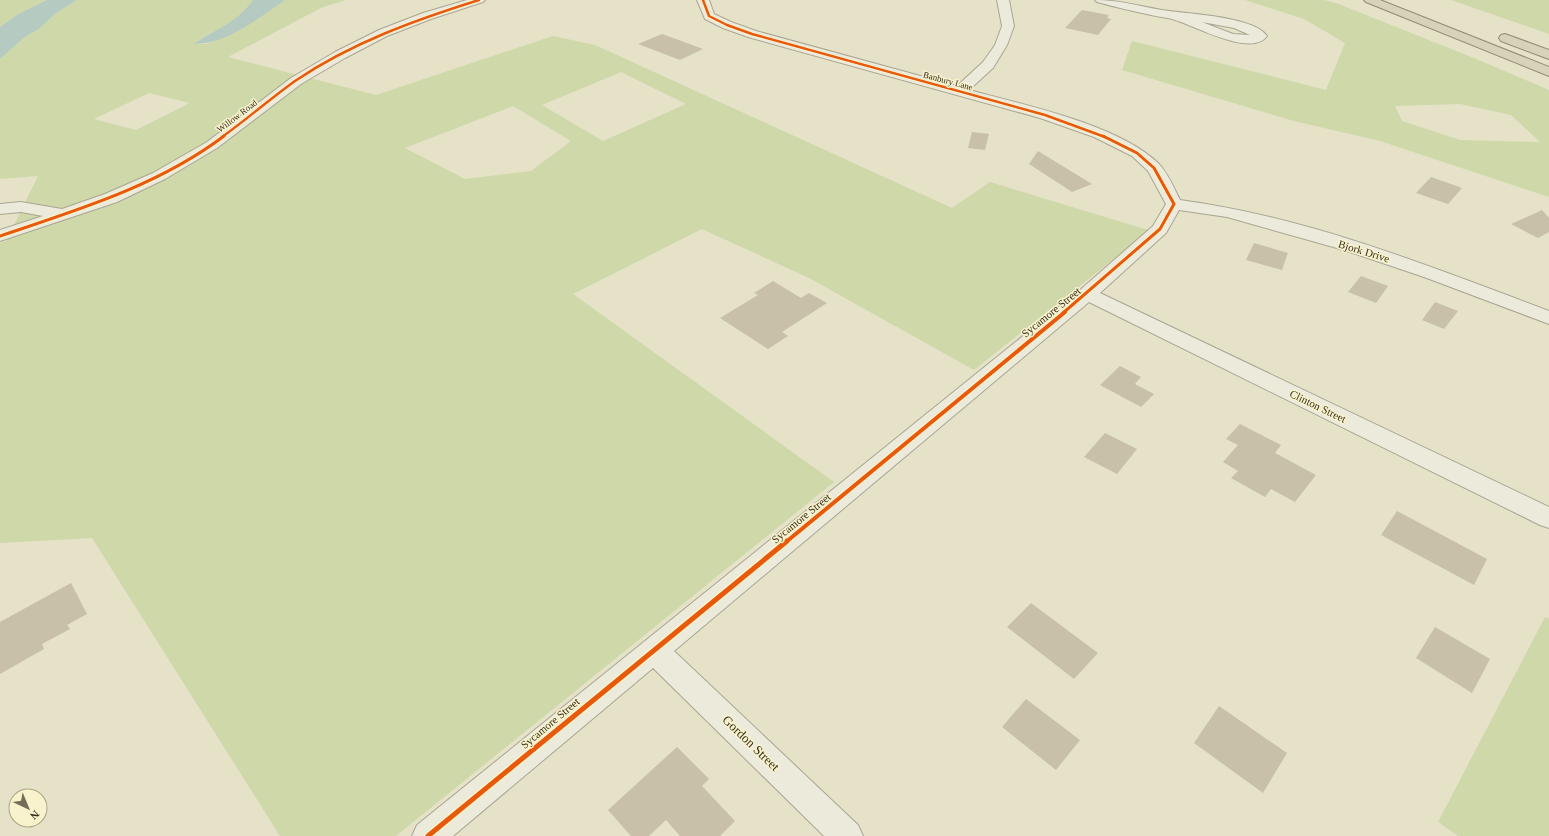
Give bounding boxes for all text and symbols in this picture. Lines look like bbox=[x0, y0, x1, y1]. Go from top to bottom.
street label: Banbury Lane bbox=[922, 70, 974, 92]
street label: Willow Road bbox=[215, 97, 260, 134]
street label: Bjork Drive bbox=[1337, 238, 1391, 264]
street label: Sycamore Street bbox=[1019, 285, 1083, 339]
street label: Clinton Street bbox=[1288, 387, 1348, 425]
street label: Sycamore Street bbox=[769, 491, 833, 545]
street label: Sycamore Street bbox=[518, 695, 582, 751]
street label: Gordon Street bbox=[719, 712, 783, 774]
north arrow bbox=[8, 788, 48, 828]
text: N bbox=[28, 808, 42, 822]

